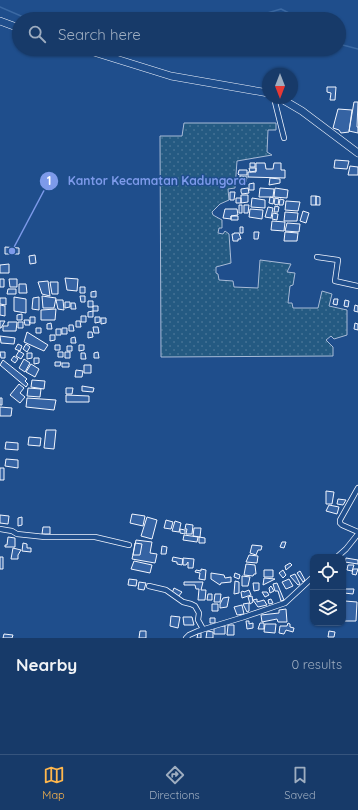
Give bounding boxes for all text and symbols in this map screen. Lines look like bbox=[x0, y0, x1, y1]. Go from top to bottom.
search box bbox=[12, 12, 346, 56]
icon: search bbox=[26, 23, 48, 45]
text: Search here bbox=[58, 25, 141, 44]
north arrow bbox=[262, 68, 298, 104]
callout: Kantor Kecamatan Kadungora bbox=[39, 169, 254, 193]
text: 1 bbox=[47, 173, 51, 188]
text: Kantor Kecamatan Kadungora bbox=[68, 173, 246, 188]
map controls bbox=[310, 554, 346, 626]
button: locate bbox=[310, 554, 346, 590]
button: layers bbox=[310, 590, 346, 626]
text: Nearby bbox=[16, 654, 77, 675]
text: 0 results bbox=[291, 656, 342, 672]
tab: Map bbox=[42, 764, 65, 802]
tab: Directions bbox=[149, 764, 200, 802]
tab: Saved bbox=[284, 764, 316, 802]

